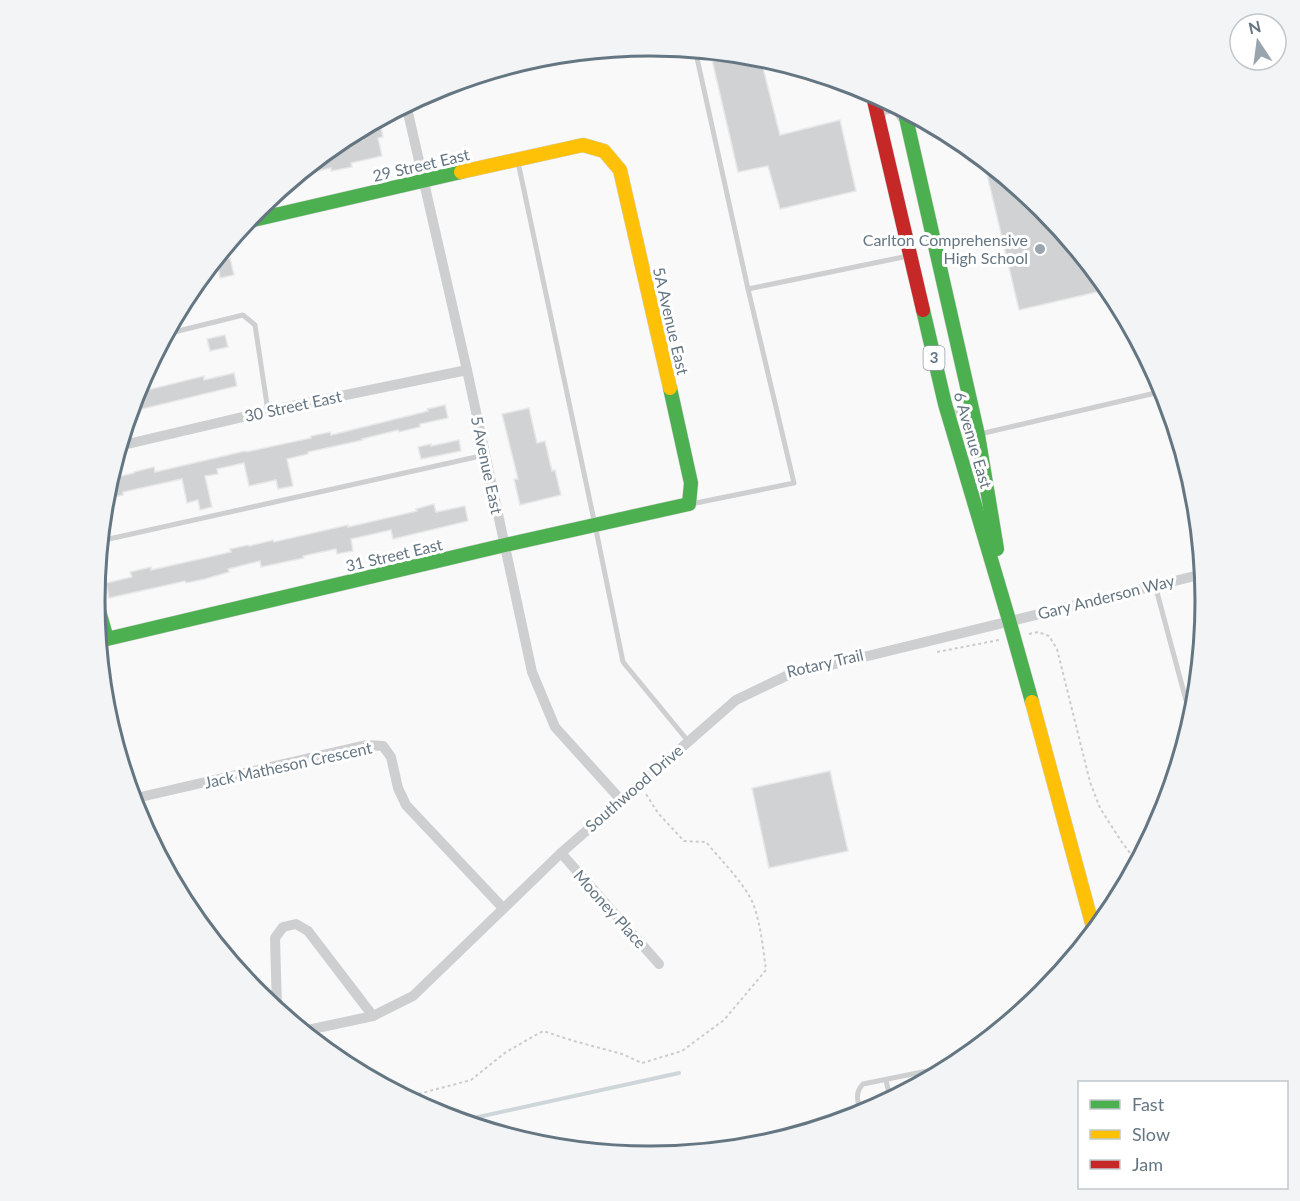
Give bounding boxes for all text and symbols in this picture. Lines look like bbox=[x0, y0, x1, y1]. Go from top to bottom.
north arrow bbox=[1228, 12, 1288, 72]
text: N bbox=[1246, 16, 1263, 38]
street label: 29 Street East bbox=[371, 144, 471, 185]
place label: Carlton Comprehensive High School bbox=[863, 230, 1028, 267]
marker: Carlton Comprehensive High School bbox=[1033, 242, 1047, 256]
street label: 5A Avenue East bbox=[650, 265, 693, 377]
road number: 3 bbox=[924, 346, 944, 370]
street label: 30 Street East bbox=[243, 386, 343, 425]
street label: 6 Avenue East bbox=[951, 389, 996, 491]
street label: 5 Avenue East bbox=[468, 414, 507, 516]
street label: 31 Street East bbox=[344, 534, 444, 575]
street label: Gary Anderson Way bbox=[1036, 570, 1177, 623]
street label: Rotary Trail bbox=[785, 644, 865, 681]
street label: Jack Matheson Crescent bbox=[202, 737, 374, 792]
street label: Southwood Drive bbox=[581, 740, 686, 835]
street label: Mooney Place bbox=[570, 865, 651, 952]
legend bbox=[1078, 1081, 1288, 1189]
text: Fast bbox=[1132, 1093, 1165, 1115]
text: Slow bbox=[1132, 1123, 1170, 1145]
text: Jam bbox=[1132, 1153, 1163, 1175]

